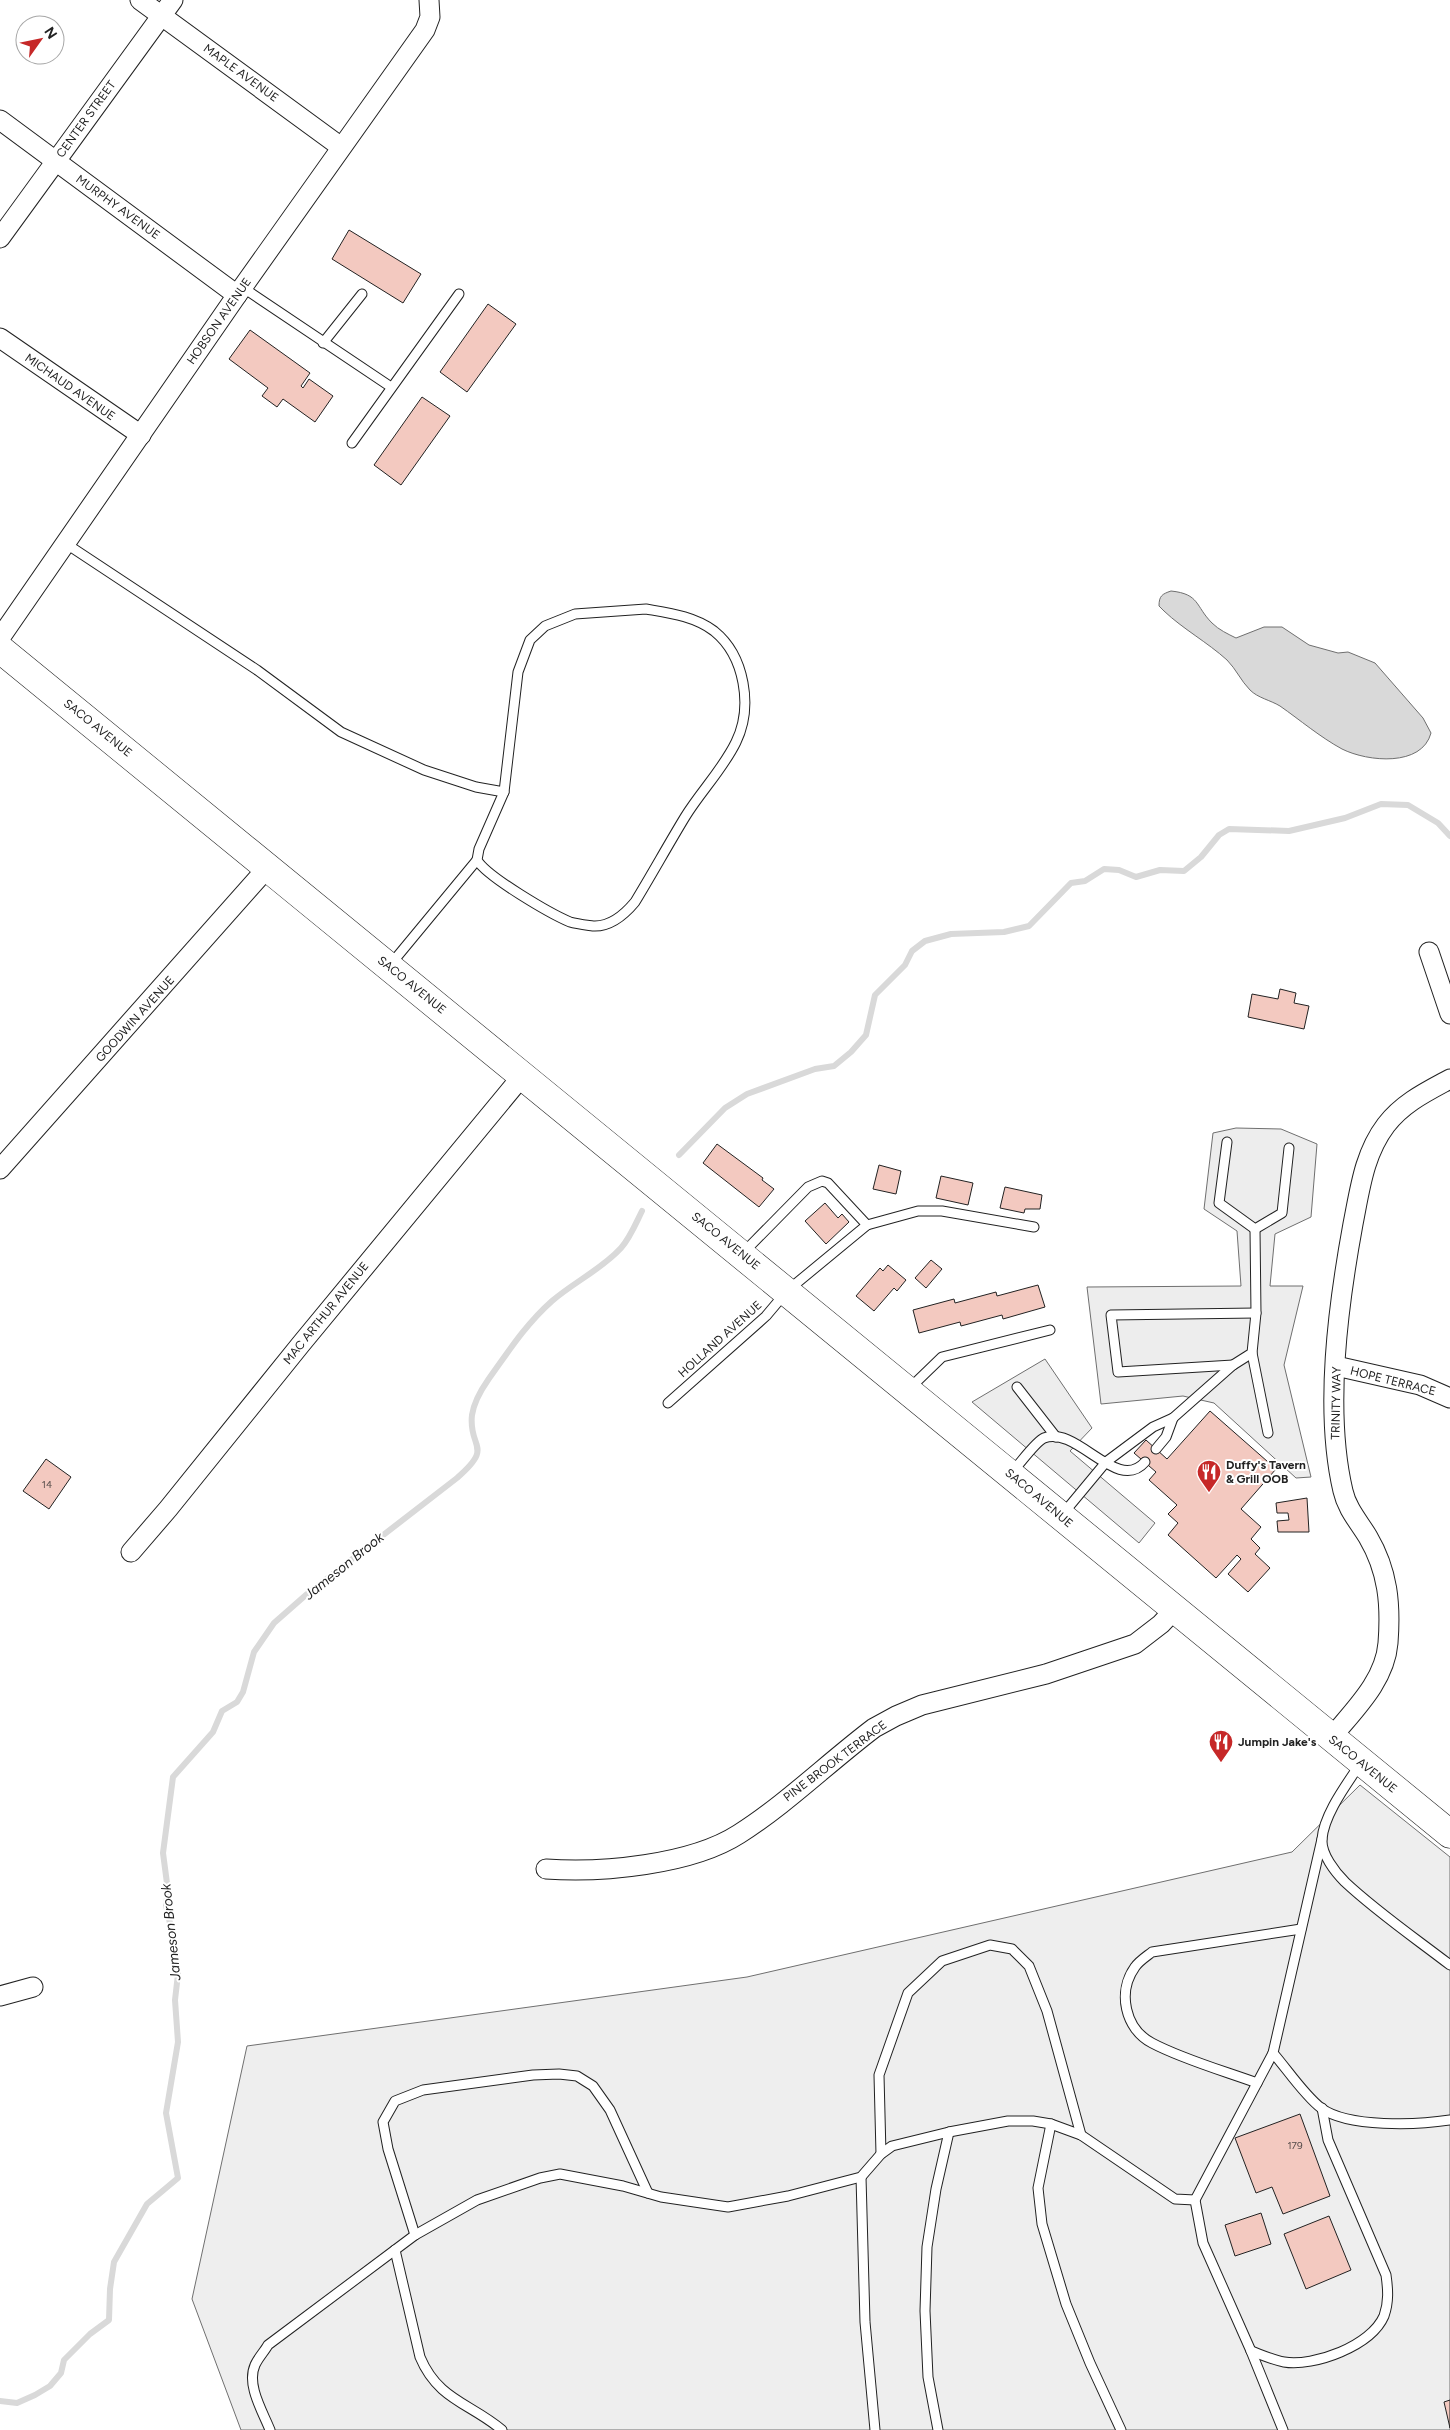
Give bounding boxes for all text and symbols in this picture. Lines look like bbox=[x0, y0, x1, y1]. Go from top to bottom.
north arrow bbox=[15, 15, 65, 65]
text: N bbox=[40, 24, 61, 42]
street label: MAPLE AVENUE bbox=[201, 41, 281, 105]
street label: CENTER STREET bbox=[53, 78, 119, 160]
street label: MURPHY AVENUE bbox=[73, 172, 163, 242]
street label: HOBSON AVENUE bbox=[184, 275, 254, 367]
street label: MICHAUD AVENUE bbox=[22, 351, 118, 423]
street label: SACO AVENUE bbox=[61, 696, 135, 760]
street label: SACO AVENUE bbox=[375, 953, 449, 1017]
street label: GOODWIN AVENUE bbox=[93, 973, 177, 1065]
street label: SACO AVENUE bbox=[689, 1209, 763, 1273]
street label: MAC ARTHUR AVENUE bbox=[280, 1259, 372, 1367]
street label: HOLLAND AVENUE bbox=[675, 1298, 765, 1380]
street label: HOPE TERRACE bbox=[1349, 1364, 1437, 1398]
street label: TRINITY WAY bbox=[1328, 1366, 1344, 1440]
place label: Duffy's Tavern & Grill OOB bbox=[1226, 1458, 1306, 1486]
restaurant icon: Duffy's Tavern & Grill OOB bbox=[1196, 1459, 1222, 1493]
street label: SACO AVENUE bbox=[1002, 1466, 1076, 1530]
house number: 14 bbox=[42, 1478, 52, 1491]
water label: Jameson Brook bbox=[300, 1528, 388, 1604]
street label: PINE BROOK TERRACE bbox=[781, 1718, 889, 1804]
restaurant icon: Jumpin Jake's bbox=[1208, 1729, 1234, 1763]
street label: SACO AVENUE bbox=[1326, 1732, 1400, 1796]
place label: Jumpin Jake's bbox=[1238, 1735, 1317, 1749]
water label: Jameson Brook bbox=[157, 1882, 185, 1982]
house number: 179 bbox=[1287, 2139, 1303, 2152]

